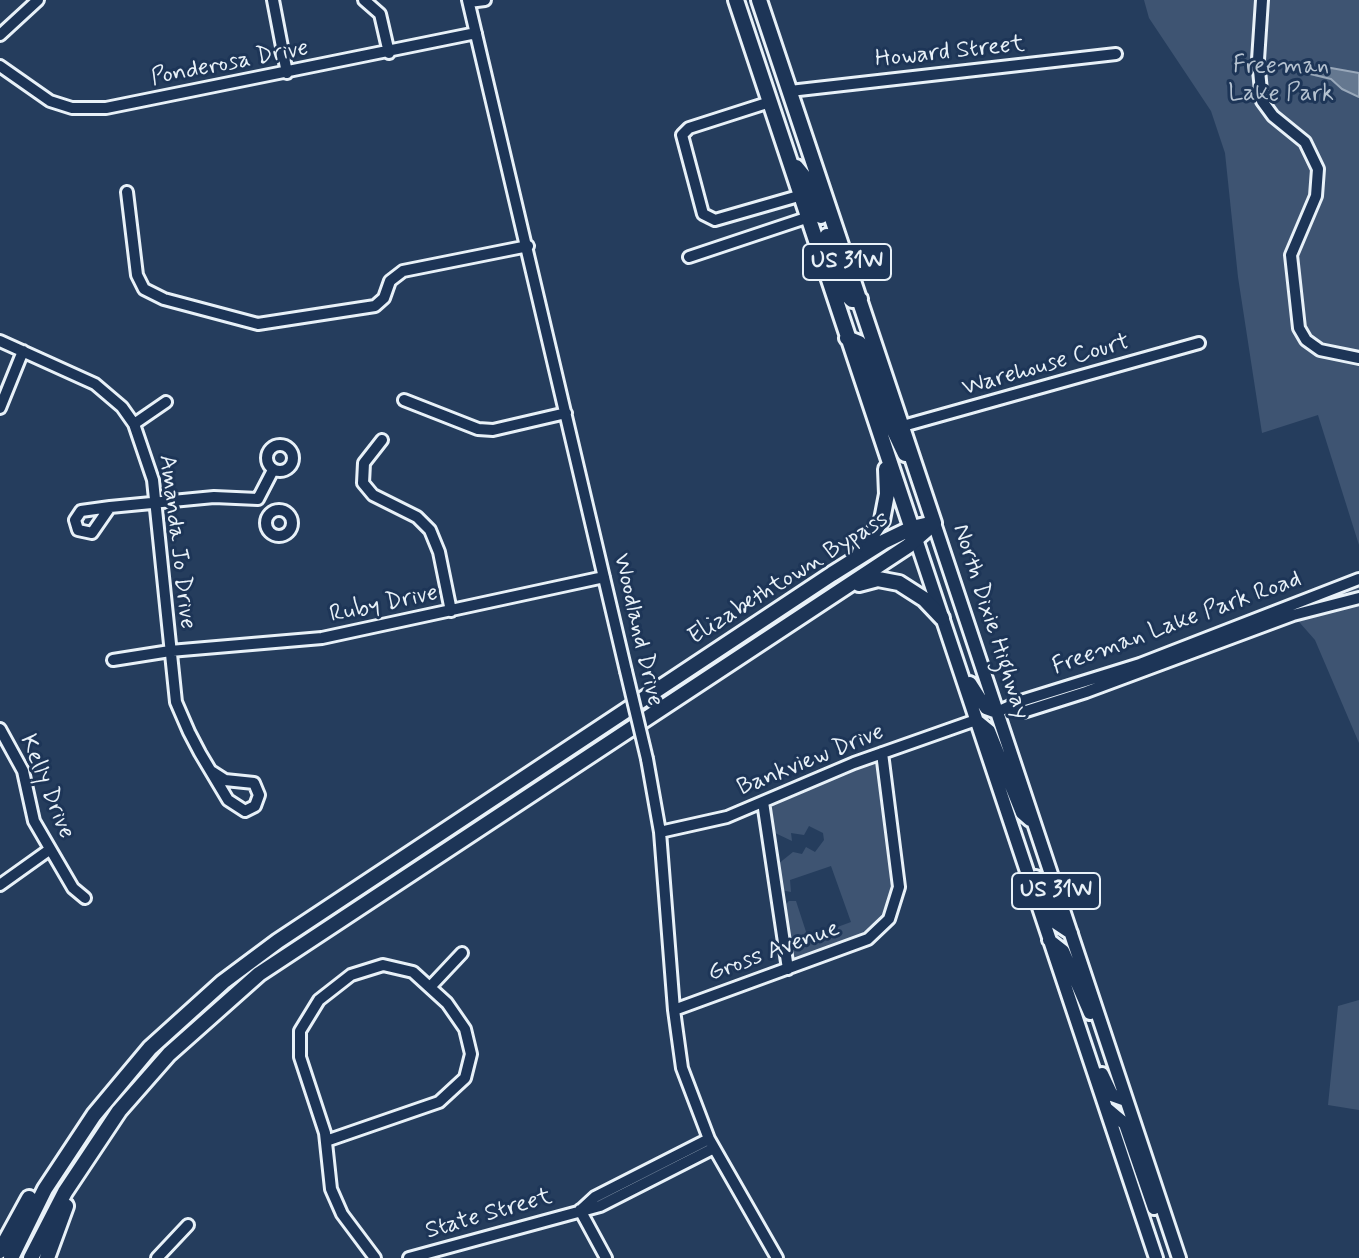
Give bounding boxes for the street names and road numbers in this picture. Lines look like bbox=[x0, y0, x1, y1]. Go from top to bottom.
street label: Howard Street bbox=[874, 31, 1026, 75]
street label: Ponderosa Drive bbox=[149, 35, 311, 93]
road number: US 31W bbox=[803, 244, 891, 280]
street label: Warehouse Court bbox=[959, 328, 1133, 404]
street label: Amanda Jo Drive bbox=[151, 453, 201, 631]
street label: Elizabethtown Bypass bbox=[683, 506, 895, 652]
street label: North Dixie Highway bbox=[945, 521, 1035, 723]
street label: Woodland Drive bbox=[605, 551, 669, 709]
street label: Freeman Lake Park Road bbox=[1049, 566, 1305, 682]
street label: Ruby Drive bbox=[327, 580, 441, 630]
street label: Bankview Drive bbox=[733, 718, 889, 804]
street label: Kelly Drive bbox=[12, 731, 80, 843]
road number: US 31W bbox=[1012, 873, 1100, 909]
street label: Gross Avenue bbox=[704, 915, 844, 989]
street label: State Street bbox=[422, 1183, 556, 1247]

